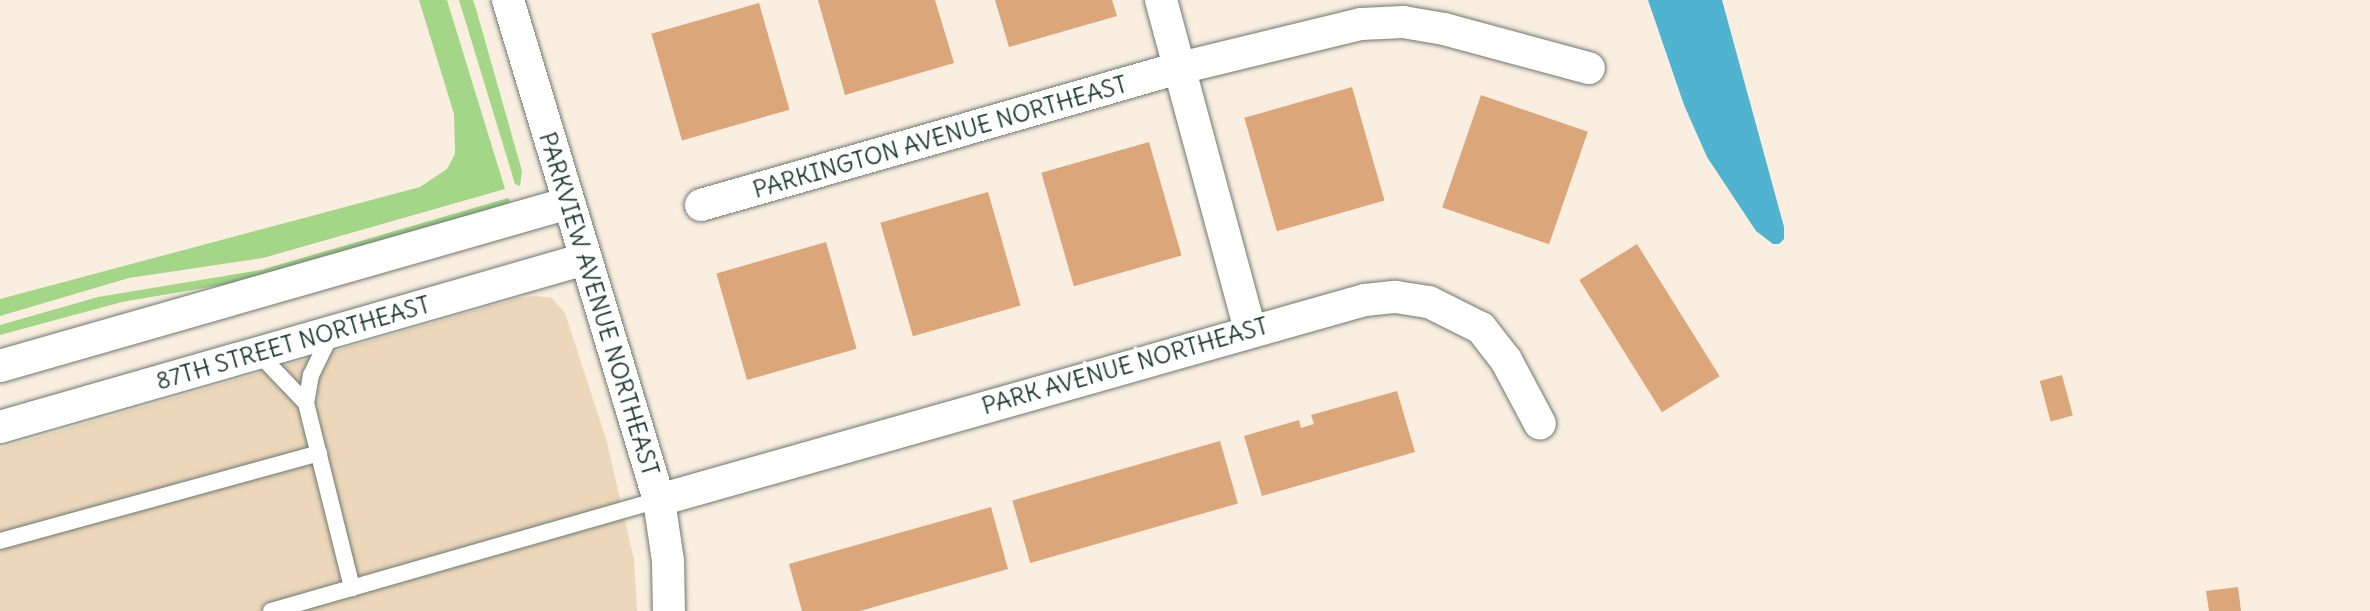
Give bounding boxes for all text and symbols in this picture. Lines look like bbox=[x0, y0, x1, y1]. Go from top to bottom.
street label: PARKINGTON AVENUE NORTHEAST bbox=[750, 70, 1130, 204]
street label: PARKVIEW AVENUE NORTHEAST bbox=[533, 129, 665, 479]
street label: 87TH STREET NORTHEAST bbox=[153, 290, 433, 396]
street label: PARK AVENUE NORTHEAST bbox=[978, 311, 1272, 421]

